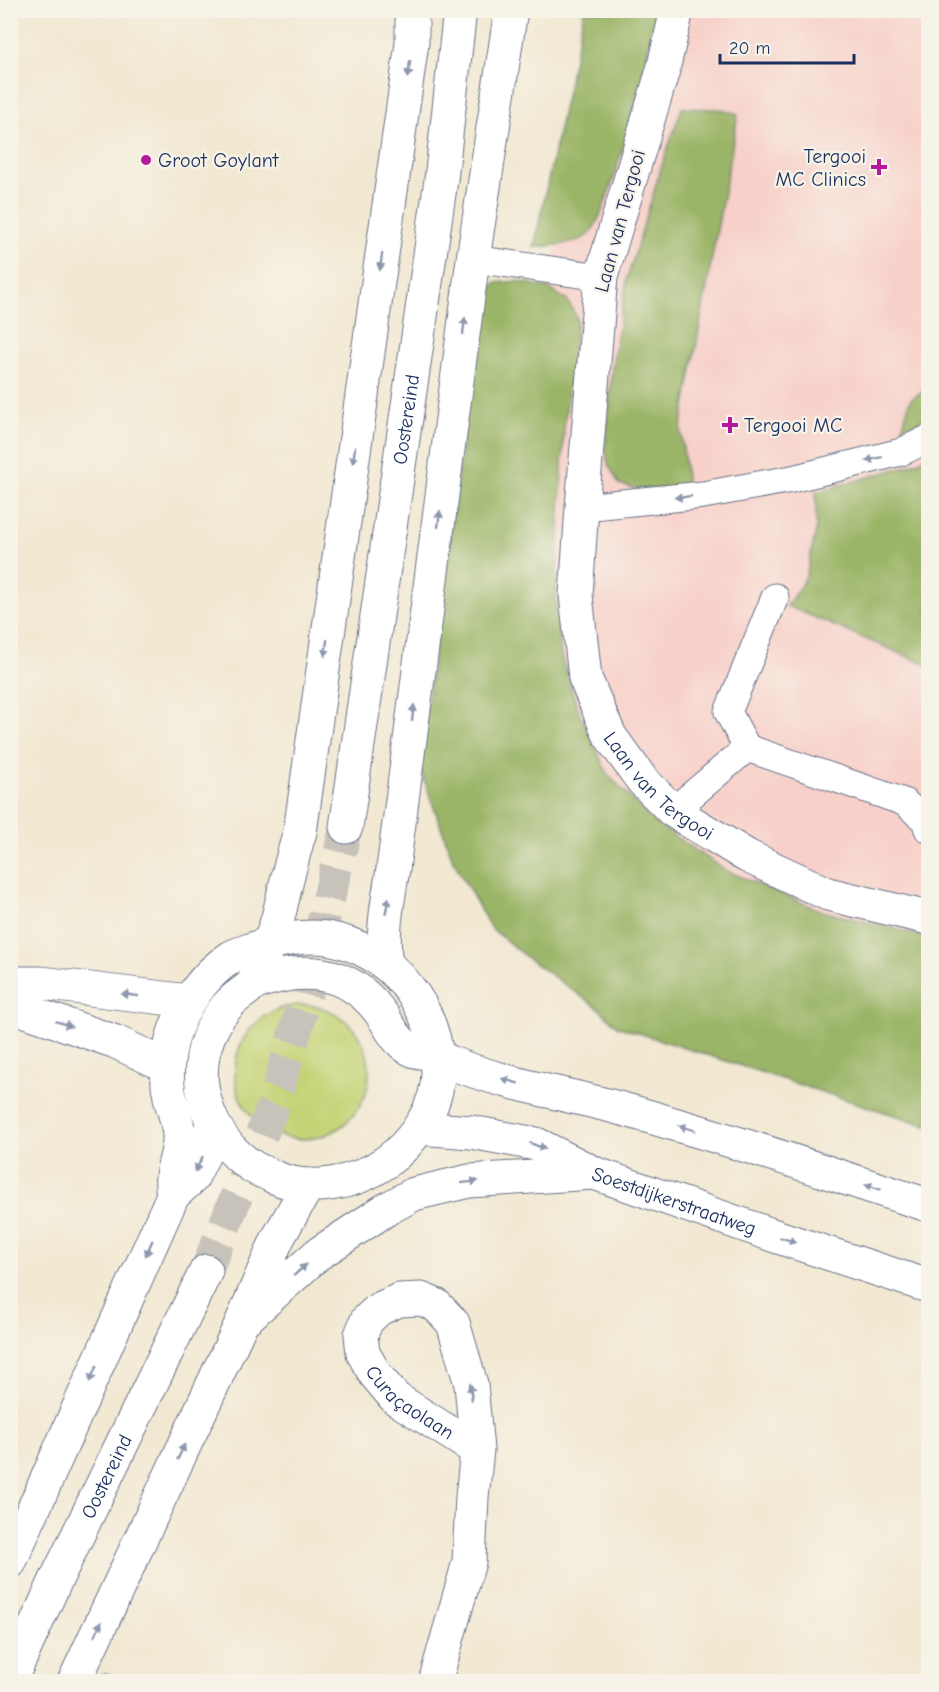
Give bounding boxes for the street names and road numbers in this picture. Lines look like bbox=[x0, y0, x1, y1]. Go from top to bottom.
street label: Laan van Tergooi bbox=[590, 147, 650, 295]
street label: Oostereind bbox=[388, 373, 424, 466]
street label: Laan van Tergooi bbox=[599, 727, 718, 845]
street label: Soestdijkerstraatweg bbox=[589, 1162, 759, 1240]
street label: Curaçaolaan bbox=[361, 1361, 458, 1444]
street label: Oostereind bbox=[76, 1431, 136, 1522]

